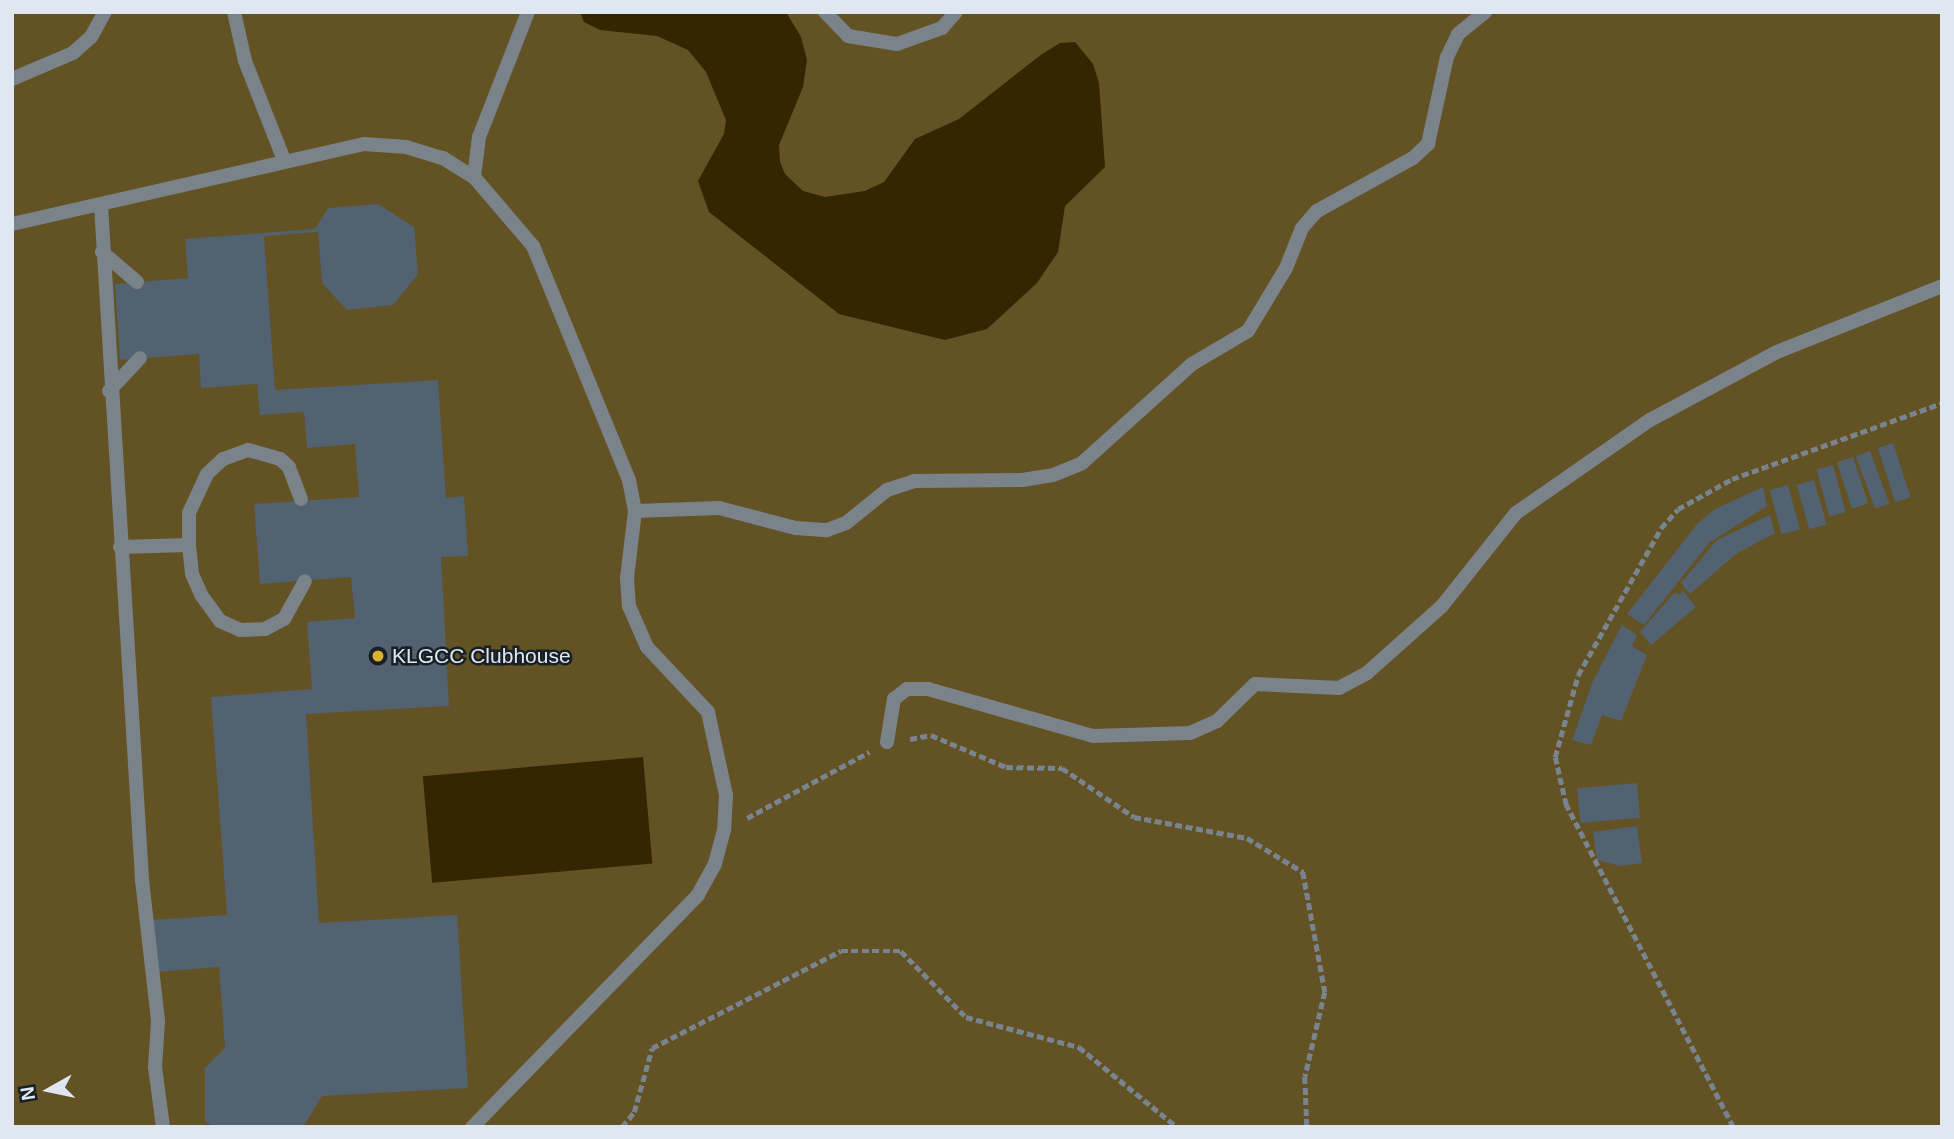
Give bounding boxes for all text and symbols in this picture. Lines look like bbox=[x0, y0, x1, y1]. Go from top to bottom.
place label: KLGCC Clubhouse bbox=[392, 643, 571, 669]
marker: KLGCC Clubhouse bbox=[370, 648, 386, 664]
north arrow bbox=[14, 1055, 84, 1125]
text: N bbox=[16, 1085, 39, 1102]

